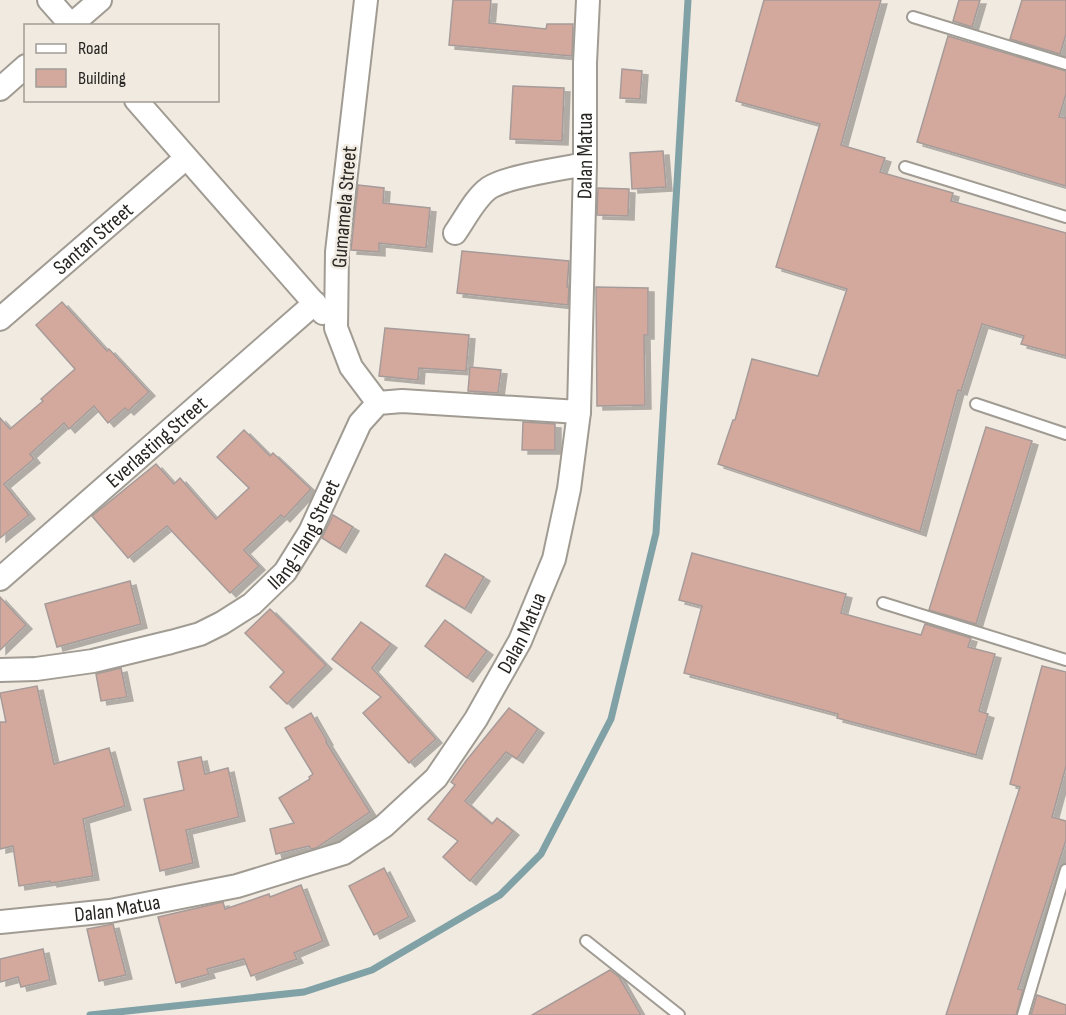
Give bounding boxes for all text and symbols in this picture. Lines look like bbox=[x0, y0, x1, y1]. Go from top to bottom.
legend bbox=[24, 24, 219, 102]
text: Road bbox=[78, 38, 108, 59]
text: Building bbox=[78, 68, 126, 89]
street label: Dalan Matua bbox=[572, 113, 598, 199]
street label: Gumamela Street bbox=[327, 145, 362, 269]
street label: Santan Street bbox=[48, 198, 138, 280]
street label: Everlasting Street bbox=[101, 391, 212, 493]
street label: Ilang-Ilang Street bbox=[263, 476, 345, 595]
street label: Dalan Matua bbox=[492, 589, 552, 678]
street label: Dalan Matua bbox=[73, 889, 162, 927]

